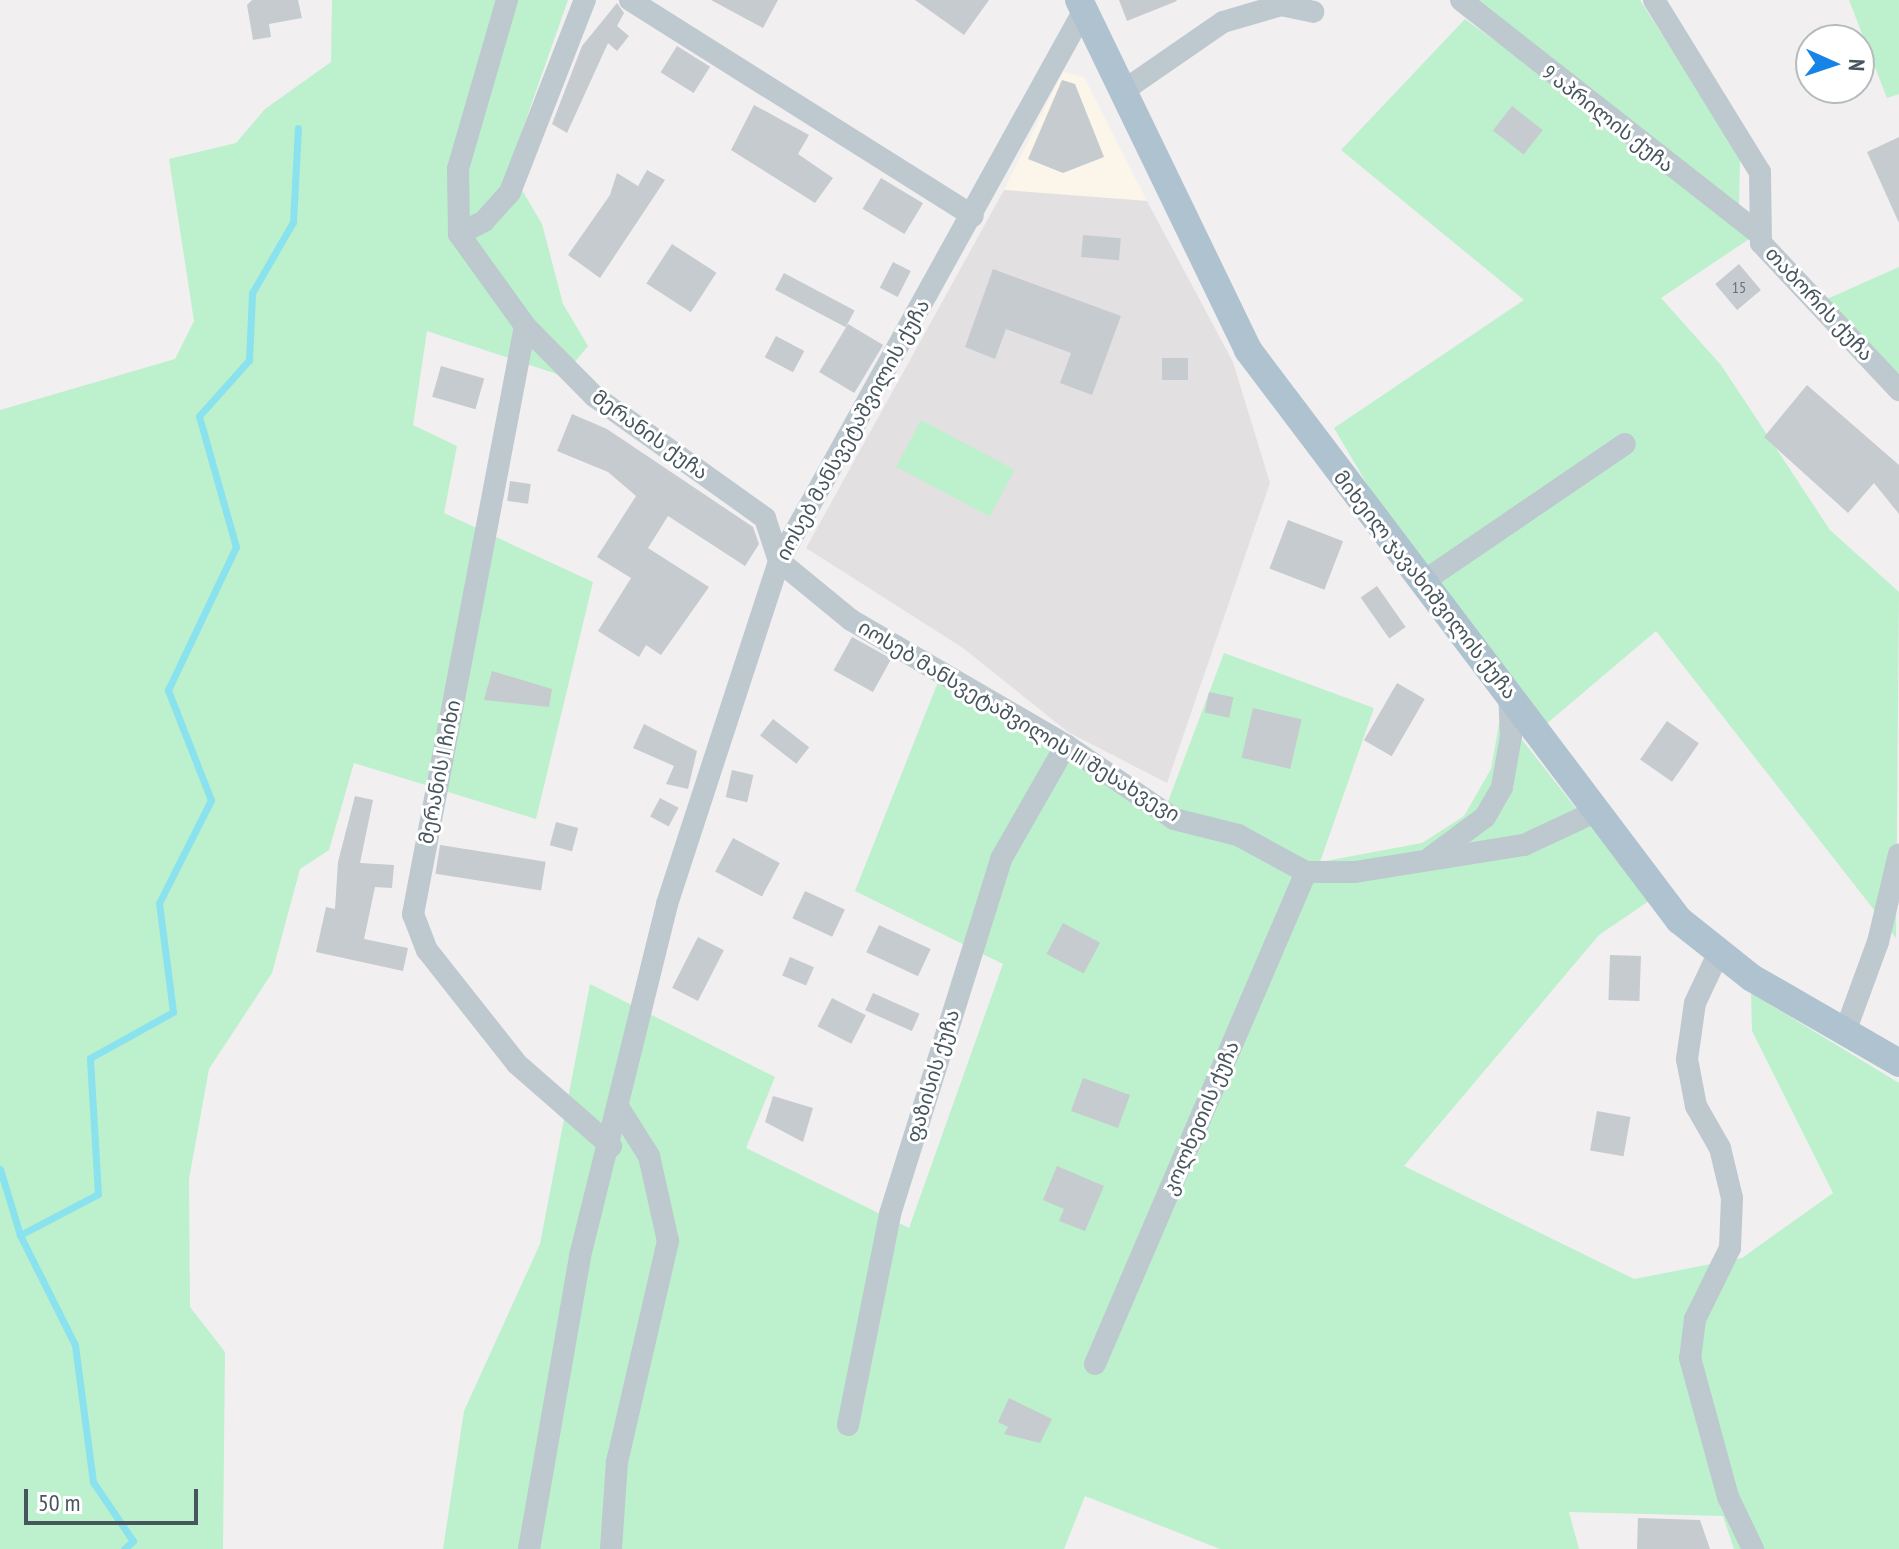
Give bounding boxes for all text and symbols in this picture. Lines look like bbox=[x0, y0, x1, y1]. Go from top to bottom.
north arrow bbox=[1795, 24, 1875, 104]
text: N bbox=[1843, 58, 1871, 72]
street label: 9 აპრილის ქუჩა bbox=[1538, 60, 1678, 178]
street label: თაბორის ქუჩა bbox=[1760, 242, 1878, 366]
house number: 15 bbox=[1732, 277, 1746, 297]
street label: იოსებ მანსვეტაშვილის ქუჩა bbox=[771, 295, 935, 565]
street label: მერანის ქუჩა bbox=[587, 385, 713, 485]
street label: მიხეილ ჯავახიშვილის ქუჩა bbox=[1328, 466, 1522, 704]
street label: იოსებ მანსვეტაშვილის III შესახვევი bbox=[854, 615, 1184, 827]
street label: მერანის I ჩიხი bbox=[414, 698, 466, 846]
street label: ფაზისის ქუჩა bbox=[901, 1007, 965, 1145]
street label: კოლხეთის ქუჩა bbox=[1158, 1037, 1244, 1199]
scale bar bbox=[28, 1473, 202, 1523]
text: 50 m bbox=[38, 1487, 80, 1518]

